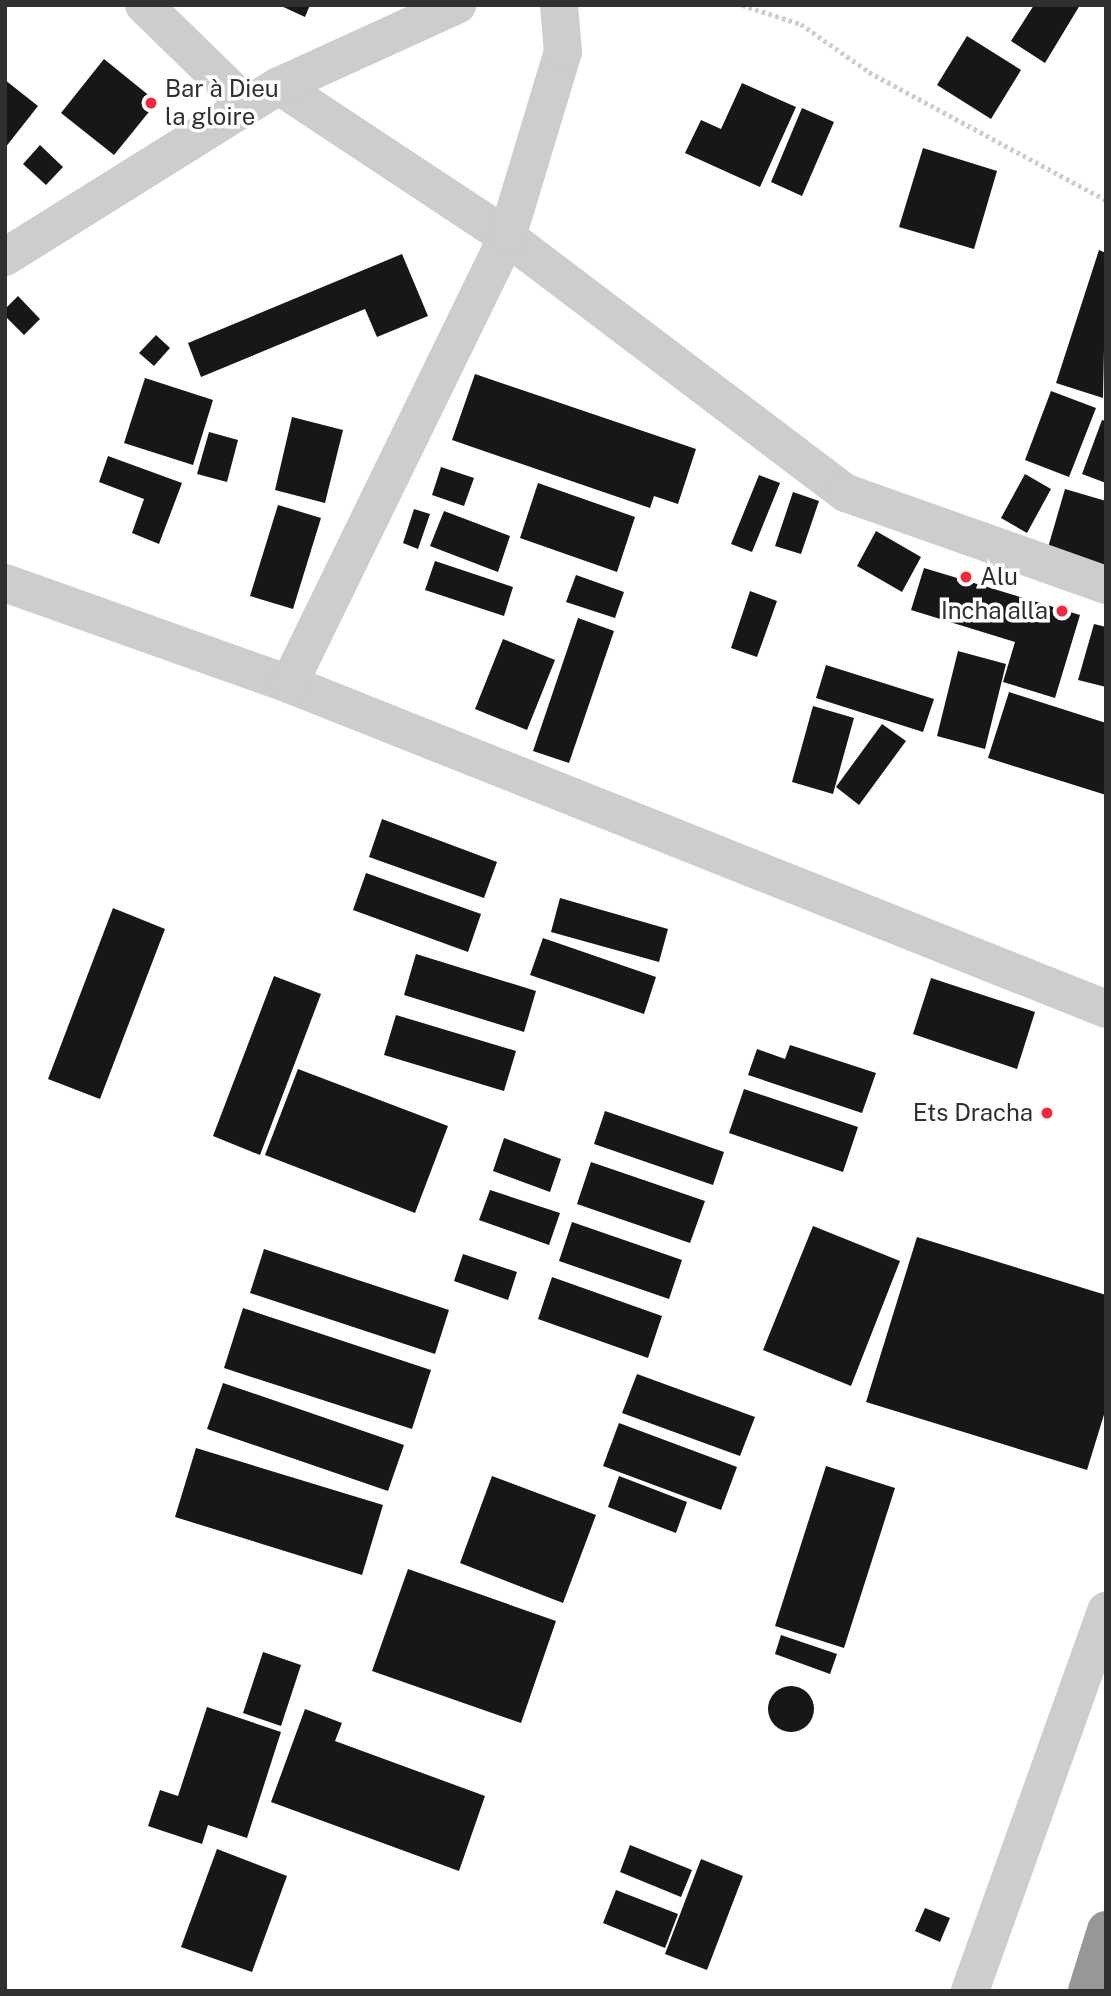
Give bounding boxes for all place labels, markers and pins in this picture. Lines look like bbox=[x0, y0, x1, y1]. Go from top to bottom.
place label: Bar à Dieu la gloire bbox=[165, 75, 279, 131]
marker: Bar à Dieu la gloire bbox=[143, 95, 159, 111]
place label: Alu bbox=[980, 563, 1018, 591]
marker: Alu bbox=[958, 569, 974, 585]
place label: Incha alla bbox=[941, 597, 1048, 625]
marker: Incha alla bbox=[1054, 603, 1070, 619]
place label: Ets Dracha bbox=[913, 1099, 1033, 1127]
marker: Ets Dracha bbox=[1039, 1105, 1055, 1121]

